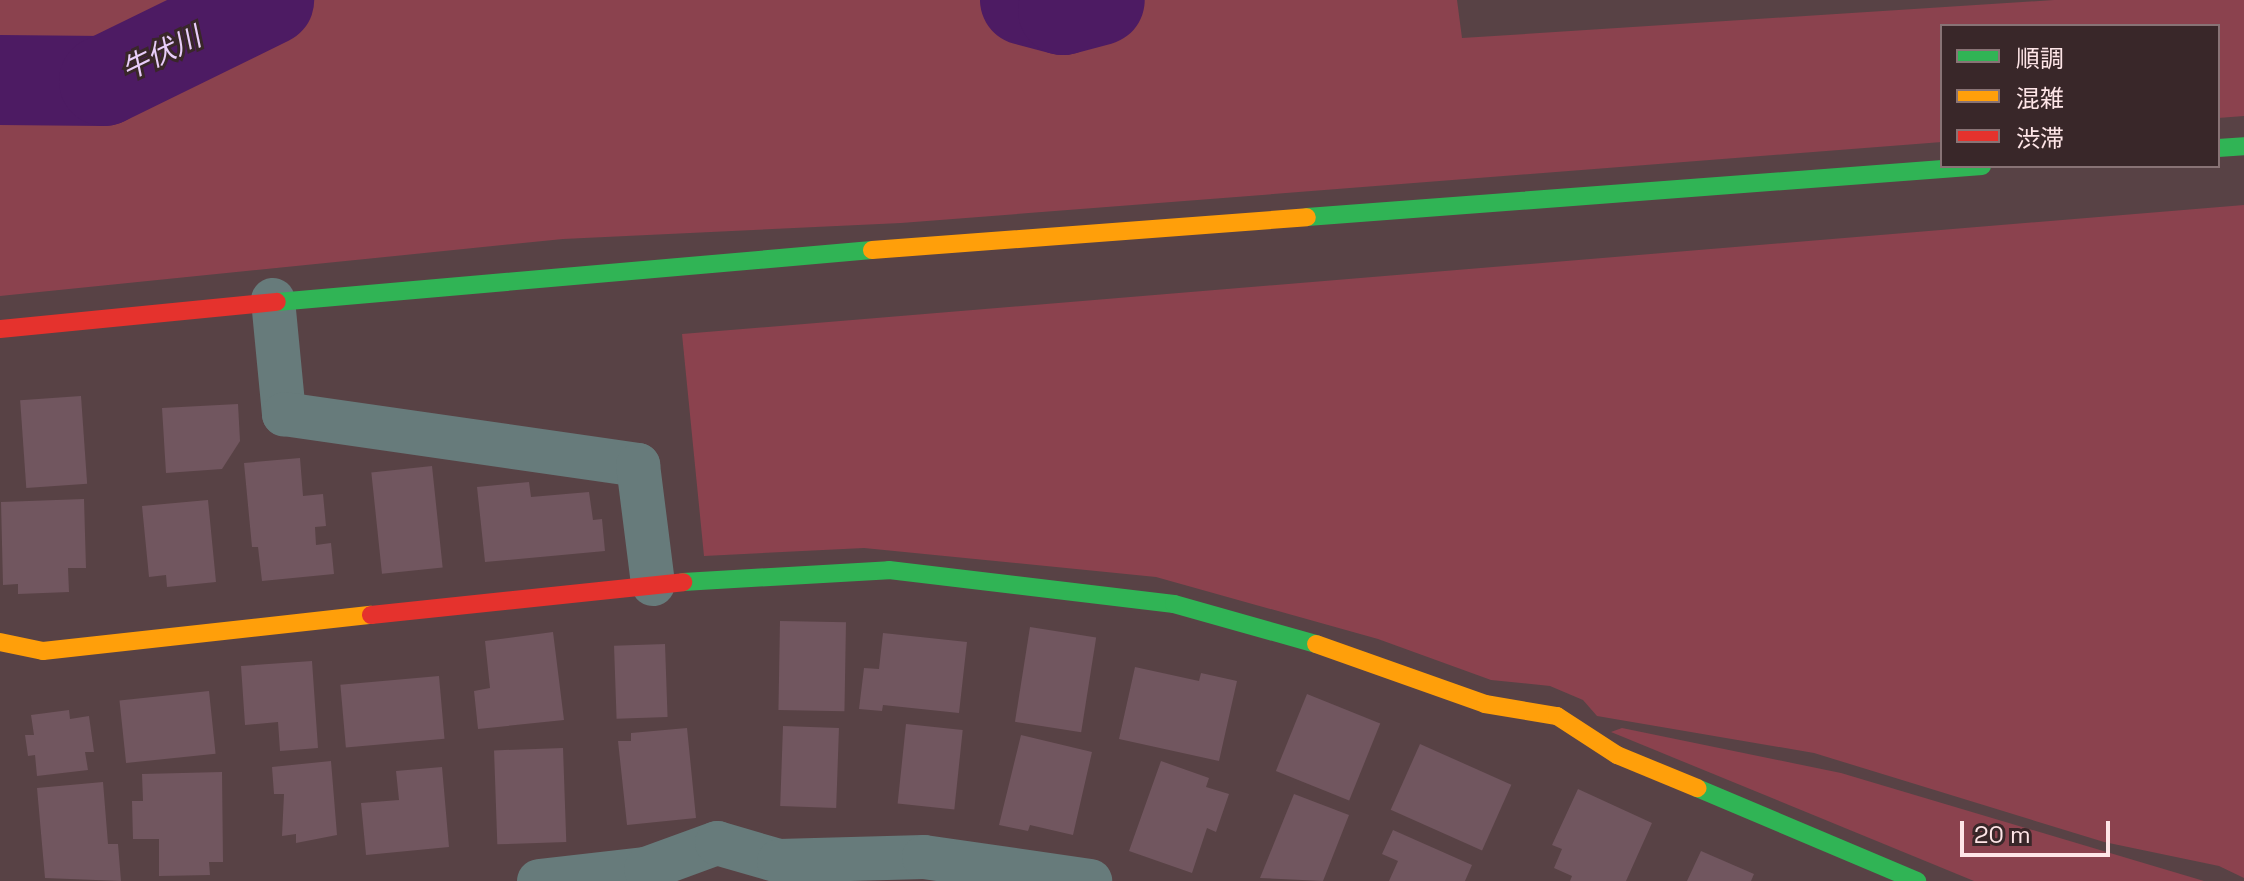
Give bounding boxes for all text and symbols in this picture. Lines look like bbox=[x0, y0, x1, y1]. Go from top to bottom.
water label: 牛伏川 bbox=[116, 19, 206, 87]
legend bbox=[1940, 24, 2220, 168]
text: 順調 bbox=[2016, 43, 2064, 74]
text: 混雑 bbox=[2016, 83, 2064, 114]
text: 渋滞 bbox=[2016, 123, 2064, 154]
scale bar bbox=[1964, 805, 2114, 855]
text: 20 m bbox=[1974, 819, 2031, 850]

